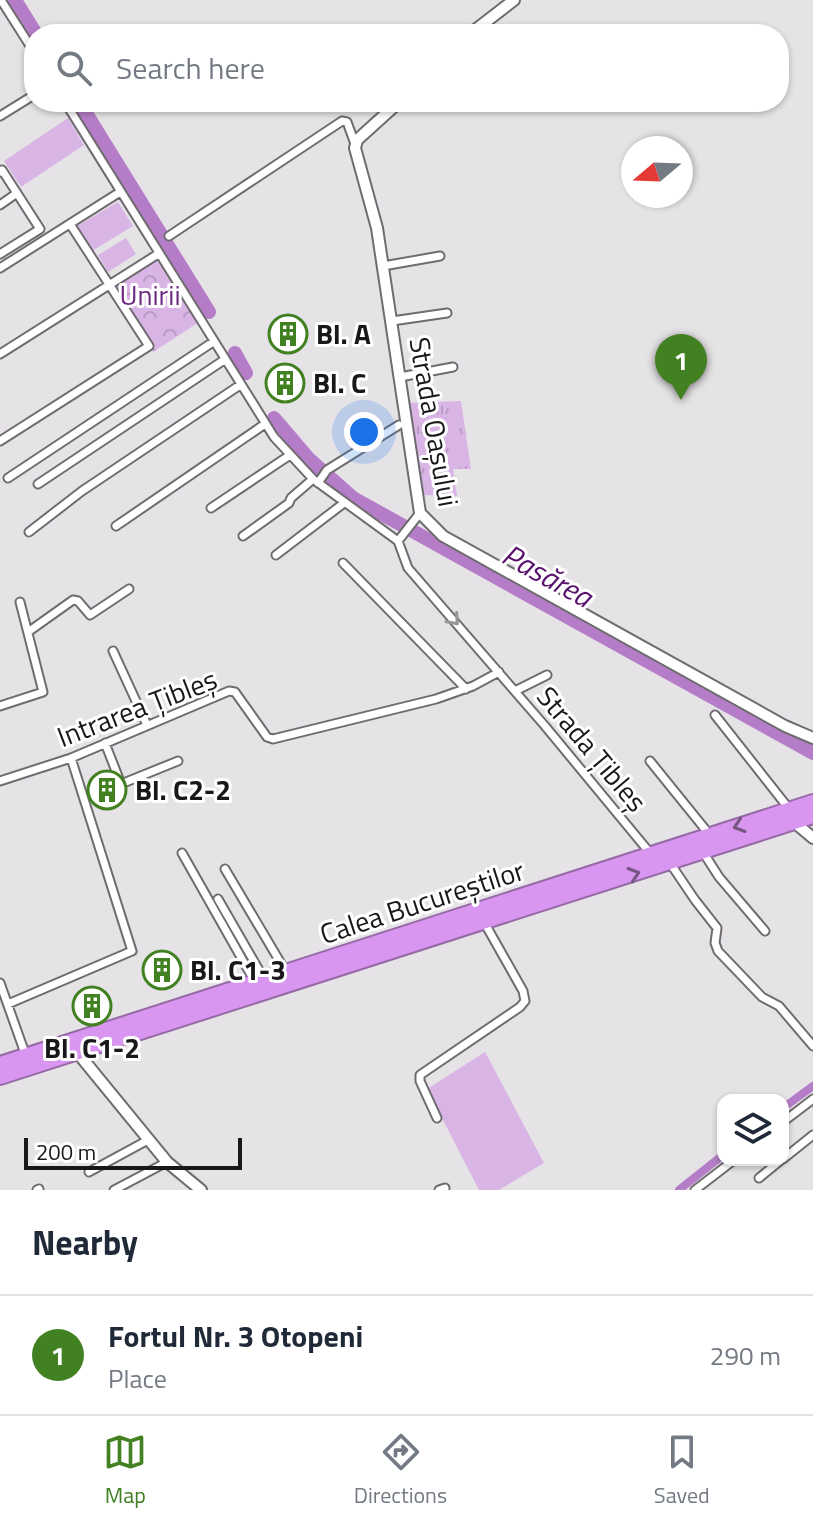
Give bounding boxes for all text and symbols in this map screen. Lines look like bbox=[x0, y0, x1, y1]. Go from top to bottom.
search box bbox=[24, 24, 789, 112]
text: Search here bbox=[116, 45, 265, 91]
icon: search bbox=[52, 46, 96, 90]
north arrow bbox=[621, 136, 693, 208]
park label: Unirii bbox=[119, 273, 181, 316]
place label: Bl. A bbox=[316, 312, 371, 355]
building icon: Bl. A bbox=[267, 313, 309, 355]
street label: Strada Oașului bbox=[398, 334, 471, 510]
pin: 1 bbox=[655, 334, 707, 400]
place label: Bl. C bbox=[313, 361, 366, 404]
building icon: Bl. C bbox=[264, 362, 306, 404]
your location bbox=[344, 412, 384, 452]
water label: Pasărea bbox=[494, 531, 603, 620]
one-way arrow bbox=[444, 610, 458, 625]
street label: Intrarea Țibleș bbox=[51, 657, 223, 758]
street label: Strada Țibleș bbox=[527, 676, 658, 821]
place label: Bl. C2-2 bbox=[135, 768, 231, 811]
building icon: Bl. C2-2 bbox=[86, 769, 128, 811]
one-way arrow bbox=[732, 817, 746, 833]
street label: Calea Bucureștilor bbox=[314, 848, 530, 955]
one-way arrow bbox=[627, 867, 641, 883]
place label: Bl. C1-3 bbox=[190, 948, 286, 991]
building icon: Bl. C1-3 bbox=[141, 949, 183, 991]
building icon: Bl. C1-2 bbox=[71, 985, 113, 1027]
place label: Bl. C1-2 bbox=[44, 1026, 140, 1069]
map controls bbox=[717, 1094, 789, 1166]
button: layers bbox=[717, 1094, 789, 1166]
scale bar bbox=[24, 1134, 242, 1170]
text: 200 m bbox=[36, 1135, 96, 1169]
text: Nearby bbox=[32, 1216, 138, 1268]
text: Fortul Nr. 3 Otopeni bbox=[108, 1313, 363, 1359]
text: 1 bbox=[51, 1336, 65, 1375]
text: 290 m bbox=[710, 1336, 781, 1375]
text: Place bbox=[108, 1359, 167, 1398]
tab: Map bbox=[103, 1430, 147, 1512]
tab: Directions bbox=[354, 1430, 447, 1512]
tab: Saved bbox=[654, 1430, 710, 1512]

